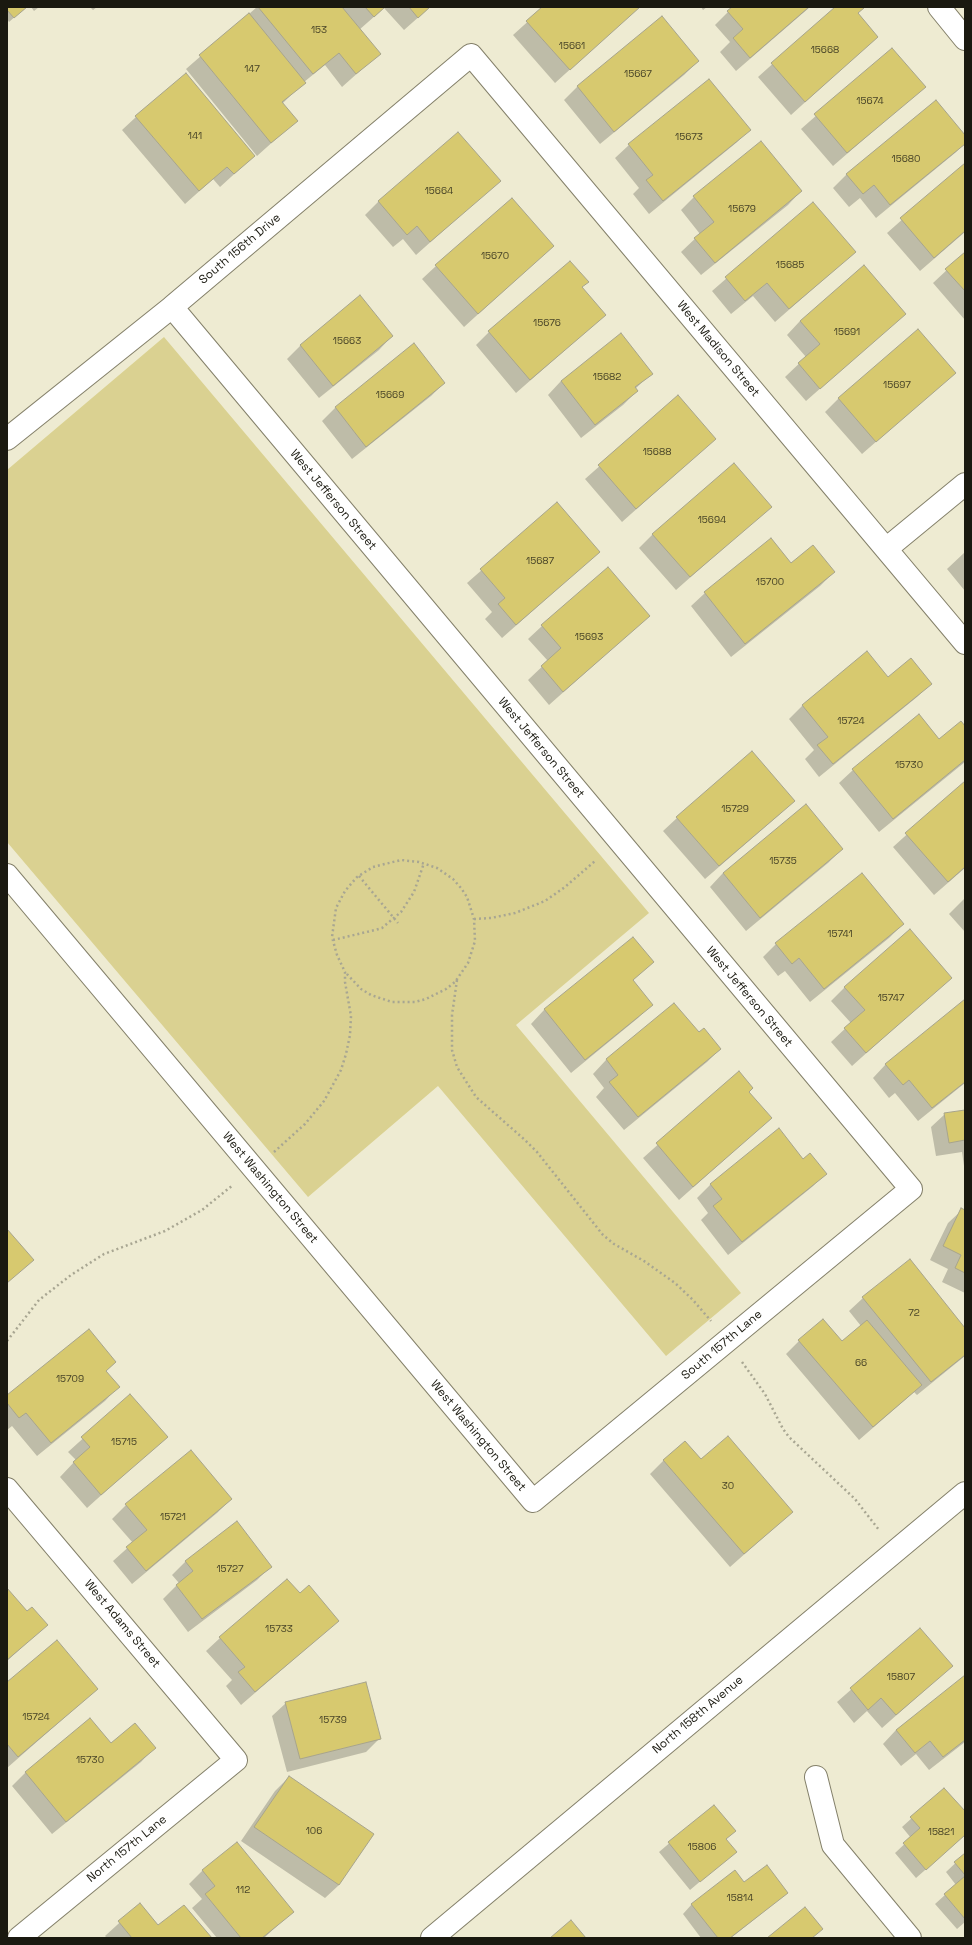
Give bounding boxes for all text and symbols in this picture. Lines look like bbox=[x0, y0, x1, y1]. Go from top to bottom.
house number: 153 bbox=[311, 24, 327, 36]
house number: 15661 bbox=[559, 40, 585, 52]
house number: 15668 bbox=[811, 44, 839, 56]
house number: 147 bbox=[244, 63, 260, 75]
house number: 15667 bbox=[624, 68, 652, 80]
house number: 15674 bbox=[856, 95, 884, 107]
house number: 141 bbox=[188, 130, 202, 142]
house number: 15673 bbox=[675, 131, 703, 143]
house number: 15680 bbox=[892, 153, 920, 165]
house number: 15664 bbox=[425, 185, 453, 197]
house number: 15679 bbox=[728, 203, 756, 215]
street label: South 156th Drive bbox=[196, 211, 284, 287]
house number: 15670 bbox=[481, 250, 509, 262]
house number: 15685 bbox=[776, 259, 804, 271]
street label: West Madison Street bbox=[674, 298, 762, 400]
house number: 15676 bbox=[533, 317, 561, 329]
house number: 15691 bbox=[834, 326, 860, 338]
house number: 15663 bbox=[333, 335, 361, 347]
house number: 15682 bbox=[593, 371, 621, 383]
house number: 15697 bbox=[883, 379, 911, 391]
house number: 15669 bbox=[376, 389, 404, 401]
house number: 15688 bbox=[643, 446, 671, 458]
street label: West Jefferson Street bbox=[287, 447, 379, 553]
house number: 15694 bbox=[698, 514, 726, 526]
house number: 15687 bbox=[526, 555, 554, 567]
house number: 15700 bbox=[756, 576, 784, 588]
house number: 15693 bbox=[575, 631, 603, 643]
street label: West Jefferson Street bbox=[495, 695, 587, 801]
house number: 15724 bbox=[837, 715, 865, 727]
house number: 15730 bbox=[895, 759, 923, 771]
house number: 15729 bbox=[721, 803, 749, 815]
house number: 15735 bbox=[769, 855, 797, 867]
house number: 15741 bbox=[827, 928, 853, 940]
street label: West Jefferson Street bbox=[703, 944, 795, 1050]
house number: 15747 bbox=[878, 992, 904, 1004]
street label: West Washington Street bbox=[219, 1129, 321, 1247]
street label: South 157th Lane bbox=[679, 1307, 765, 1383]
house number: 72 bbox=[908, 1307, 920, 1319]
house number: 66 bbox=[855, 1357, 867, 1369]
house number: 15709 bbox=[56, 1373, 84, 1385]
street label: West Washington Street bbox=[427, 1377, 529, 1495]
house number: 15715 bbox=[111, 1436, 137, 1448]
house number: 30 bbox=[722, 1480, 734, 1492]
house number: 15721 bbox=[160, 1511, 186, 1523]
house number: 15727 bbox=[216, 1563, 244, 1575]
street label: West Adams Street bbox=[81, 1577, 163, 1671]
house number: 15733 bbox=[265, 1623, 293, 1635]
house number: 15807 bbox=[887, 1671, 915, 1683]
street label: North 158th Avenue bbox=[650, 1673, 746, 1757]
house number: 15724 bbox=[22, 1711, 50, 1723]
house number: 15739 bbox=[319, 1714, 347, 1726]
house number: 15730 bbox=[76, 1754, 104, 1766]
street label: North 157th Lane bbox=[84, 1812, 170, 1886]
house number: 106 bbox=[306, 1825, 322, 1837]
house number: 15821 bbox=[928, 1826, 954, 1838]
house number: 15806 bbox=[688, 1841, 716, 1853]
house number: 112 bbox=[236, 1884, 250, 1896]
house number: 15814 bbox=[727, 1892, 753, 1904]

